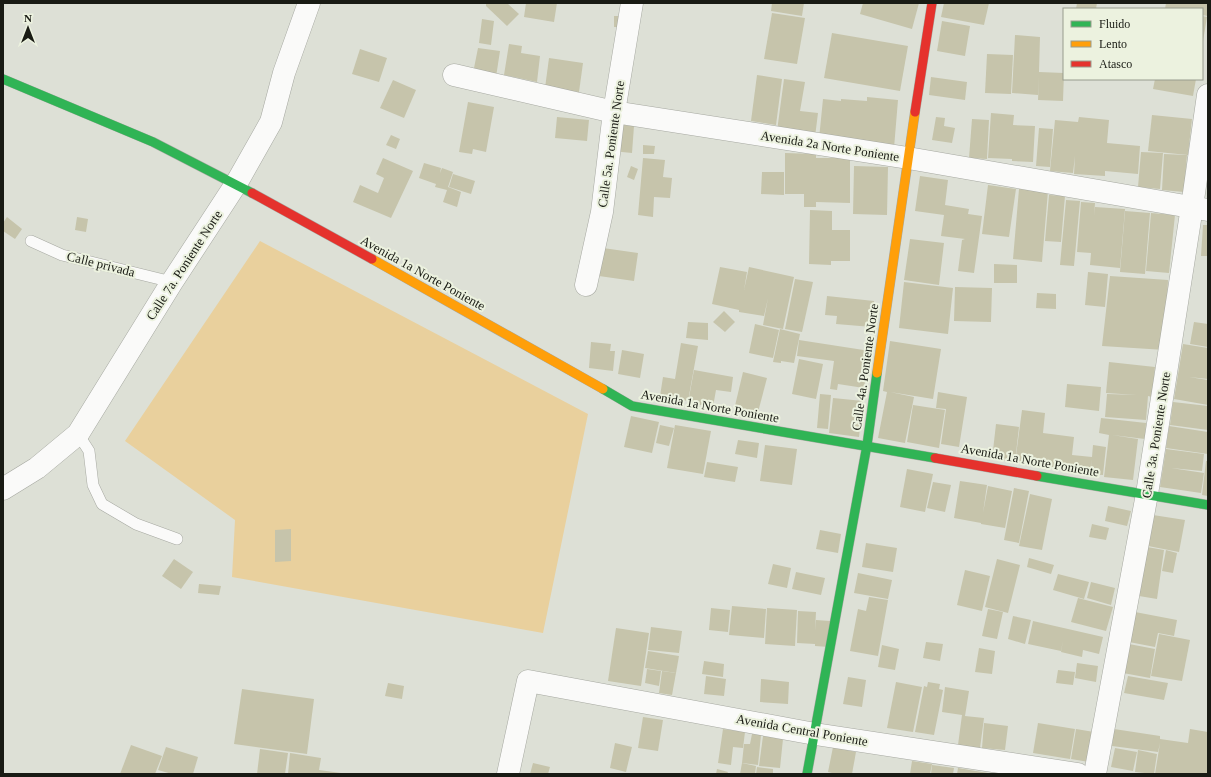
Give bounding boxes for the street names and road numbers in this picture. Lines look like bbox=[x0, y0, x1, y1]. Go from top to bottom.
street label: Calle 5a. Poniente Norte bbox=[595, 79, 627, 208]
street label: Avenida 2a Norte Poniente bbox=[760, 128, 901, 164]
street label: Calle 7a. Poniente Norte bbox=[143, 207, 225, 323]
street label: Avenida 1a Norte Poniente bbox=[358, 232, 488, 314]
street label: Calle privada bbox=[65, 248, 137, 280]
street label: Calle 4a. Poniente Norte bbox=[849, 302, 881, 431]
street label: Calle 3a. Poniente Norte bbox=[1139, 370, 1173, 499]
street label: Avenida 1a Norte Poniente bbox=[640, 386, 781, 426]
street label: Avenida 1a Norte Poniente bbox=[960, 440, 1101, 480]
street label: Avenida Central Poniente bbox=[735, 711, 869, 749]

